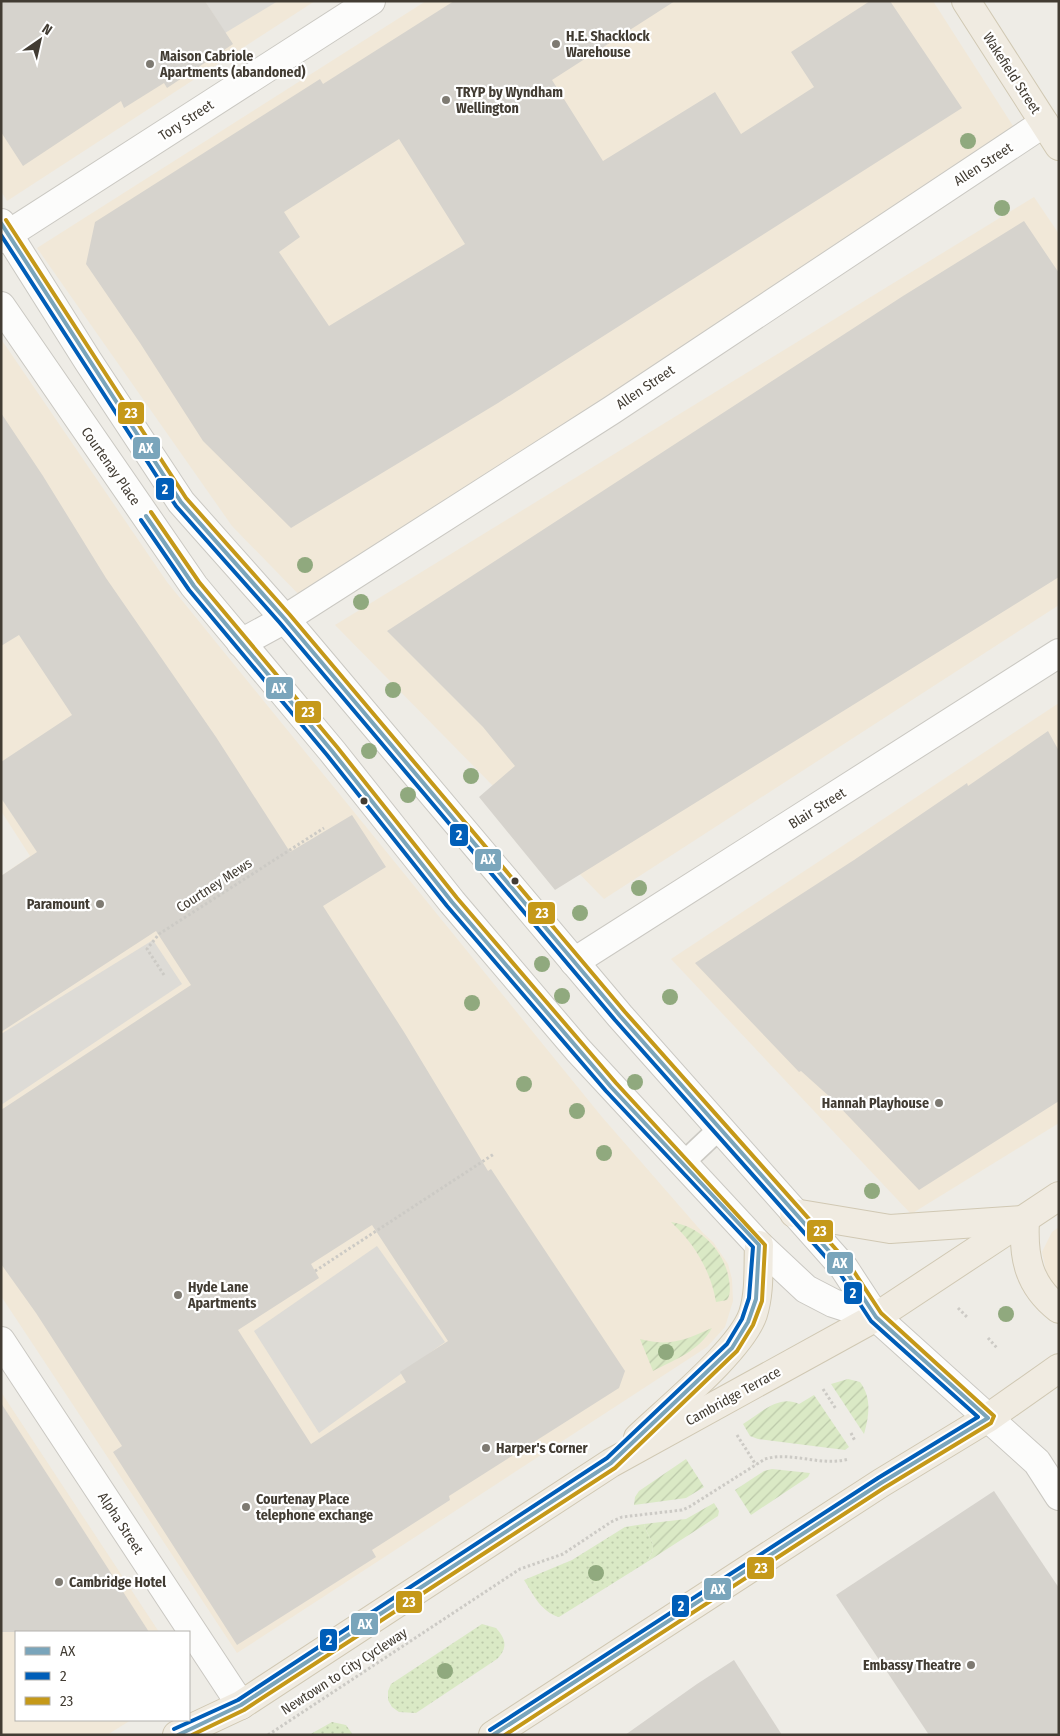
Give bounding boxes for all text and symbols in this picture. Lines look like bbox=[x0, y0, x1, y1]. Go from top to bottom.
north arrow bbox=[15, 15, 65, 65]
text: N bbox=[39, 20, 55, 39]
place label: H.E. Shacklock Warehouse bbox=[566, 28, 651, 61]
street label: Wakefield Street bbox=[979, 30, 1044, 117]
marker: H.E. Shacklock Warehouse bbox=[550, 38, 562, 50]
place label: Maison Cabriole Apartments (abandoned) bbox=[159, 48, 306, 81]
marker: Maison Cabriole Apartments (abandoned) bbox=[144, 58, 156, 70]
place label: TRYP by Wyndham Wellington bbox=[456, 84, 563, 117]
marker: TRYP by Wyndham Wellington bbox=[440, 94, 452, 106]
street label: Tory Street bbox=[156, 96, 217, 144]
street label: Allen Street bbox=[951, 139, 1016, 190]
street label: Allen Street bbox=[613, 361, 678, 413]
line badge: 23 bbox=[117, 401, 145, 425]
text: 23 bbox=[123, 405, 138, 422]
street label: Courtenay Place bbox=[77, 424, 144, 509]
line badge: AX bbox=[132, 436, 161, 460]
text: AX bbox=[137, 440, 154, 457]
line badge: 2 bbox=[155, 477, 175, 501]
text: 2 bbox=[161, 481, 169, 498]
line badge: AX bbox=[265, 676, 294, 700]
text: AX bbox=[270, 680, 287, 697]
line badge: 23 bbox=[294, 700, 322, 724]
text: 23 bbox=[300, 704, 315, 721]
street label: Blair Street bbox=[786, 784, 849, 833]
unlabelled marker bbox=[359, 796, 369, 806]
line badge: 2 bbox=[449, 823, 469, 847]
text: 2 bbox=[455, 827, 463, 844]
line badge: AX bbox=[474, 848, 502, 872]
text: AX bbox=[479, 851, 496, 868]
street label: Courtney Mews bbox=[173, 855, 255, 916]
unlabelled marker bbox=[510, 876, 520, 886]
place label: Paramount bbox=[27, 896, 91, 913]
marker: Paramount bbox=[94, 898, 106, 910]
line badge: 23 bbox=[527, 901, 556, 925]
text: 23 bbox=[534, 905, 549, 922]
place label: Hannah Playhouse bbox=[822, 1095, 929, 1112]
marker: Hannah Playhouse bbox=[933, 1097, 945, 1109]
line badge: 23 bbox=[806, 1219, 834, 1243]
text: 23 bbox=[812, 1223, 827, 1240]
line badge: AX bbox=[826, 1251, 854, 1275]
text: AX bbox=[831, 1255, 848, 1272]
place label: Hyde Lane Apartments bbox=[187, 1279, 256, 1312]
line badge: 2 bbox=[843, 1281, 863, 1305]
text: 2 bbox=[849, 1285, 857, 1302]
marker: Hyde Lane Apartments bbox=[172, 1289, 184, 1301]
street label: Cambridge Terrace bbox=[683, 1363, 784, 1430]
place label: Harper's Corner bbox=[496, 1440, 589, 1457]
marker: Harper's Corner bbox=[480, 1442, 492, 1454]
street label: Alpha Street bbox=[94, 1489, 147, 1558]
place label: Courtenay Place telephone exchange bbox=[256, 1491, 373, 1524]
marker: Courtenay Place telephone exchange bbox=[240, 1501, 252, 1513]
line badge: 23 bbox=[746, 1556, 775, 1580]
text: 23 bbox=[753, 1560, 768, 1577]
place label: Cambridge Hotel bbox=[69, 1574, 166, 1591]
marker: Cambridge Hotel bbox=[53, 1576, 65, 1588]
line badge: AX bbox=[703, 1577, 732, 1601]
text: AX bbox=[709, 1581, 726, 1598]
line badge: 23 bbox=[395, 1590, 423, 1614]
text: 23 bbox=[401, 1594, 416, 1611]
line badge: 2 bbox=[671, 1594, 690, 1618]
text: 2 bbox=[677, 1598, 685, 1615]
line badge: AX bbox=[350, 1612, 379, 1636]
text: AX bbox=[356, 1616, 373, 1633]
street label: Newtown to City Cycleway bbox=[278, 1624, 411, 1719]
line badge: 2 bbox=[319, 1628, 338, 1652]
legend bbox=[15, 1631, 190, 1721]
text: 2 bbox=[325, 1632, 333, 1649]
text: AX bbox=[60, 1642, 76, 1660]
place label: Embassy Theatre bbox=[863, 1657, 961, 1674]
marker: Embassy Theatre bbox=[965, 1659, 977, 1671]
text: 2 bbox=[60, 1667, 67, 1685]
text: 23 bbox=[60, 1692, 74, 1710]

